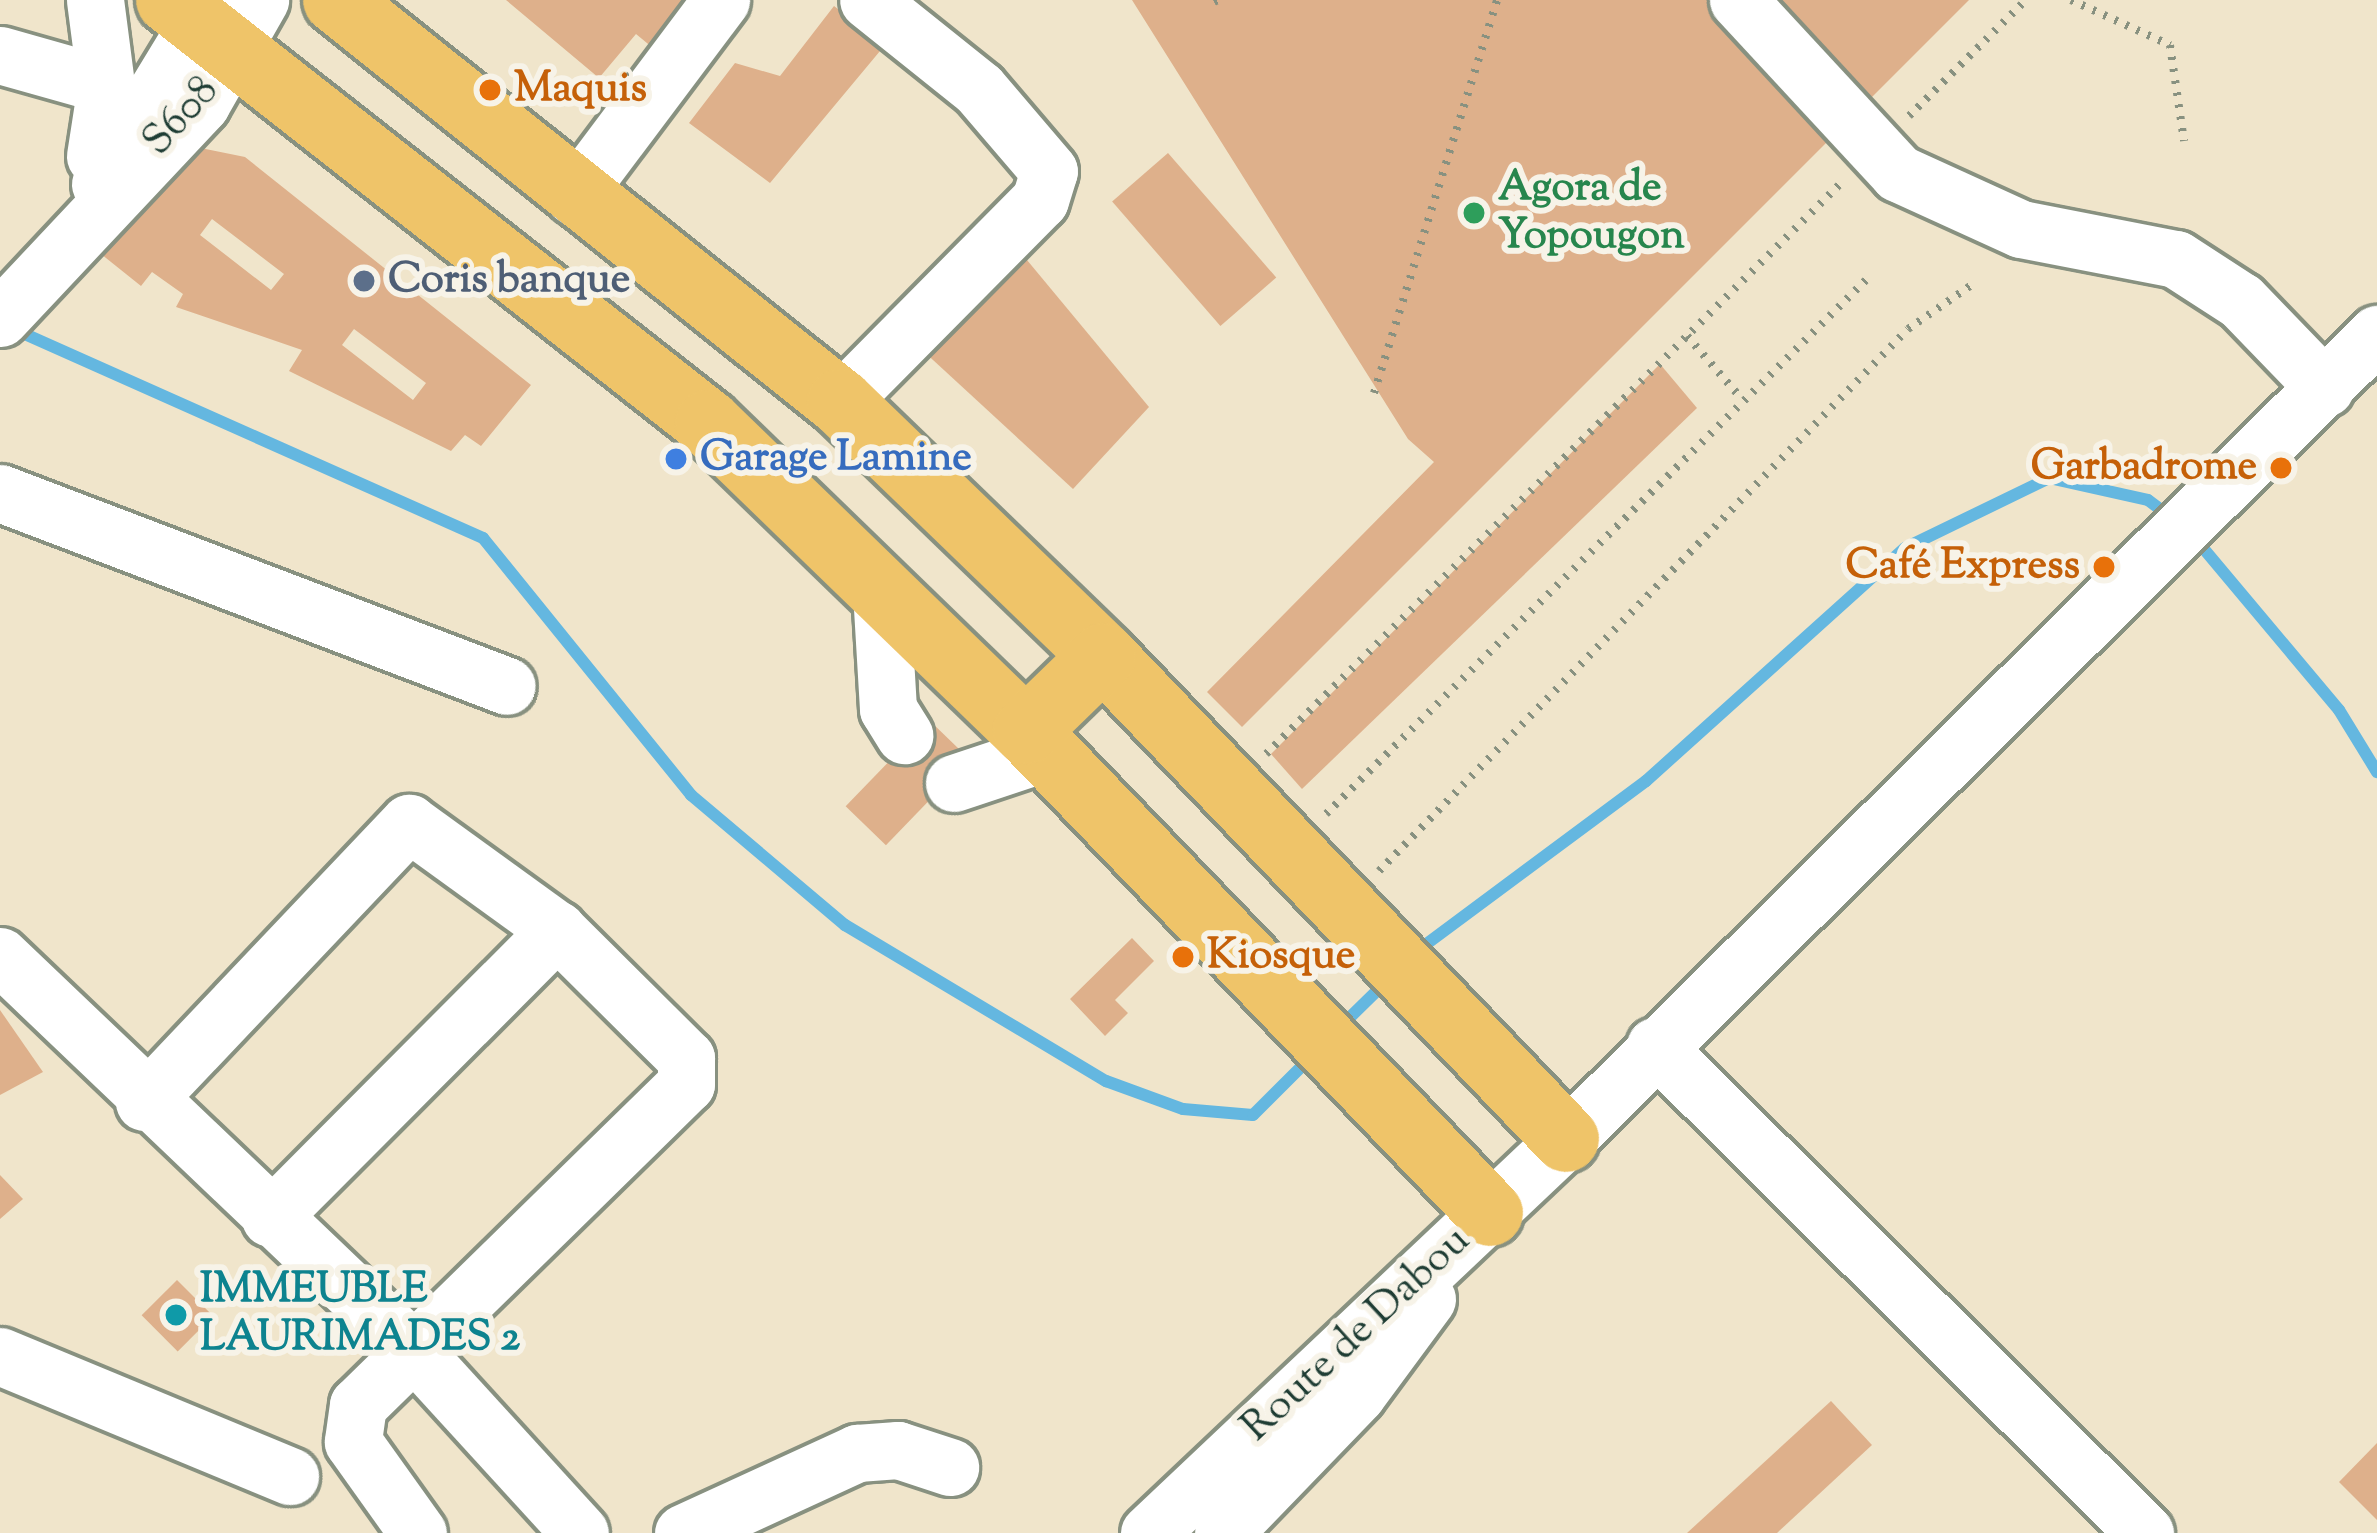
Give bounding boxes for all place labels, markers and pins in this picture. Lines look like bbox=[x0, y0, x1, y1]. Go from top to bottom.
place label: Maquis bbox=[514, 65, 647, 115]
marker: Maquis bbox=[477, 77, 503, 103]
place label: Agora de Yopougon bbox=[1498, 164, 1685, 262]
marker: Agora de Yopougon bbox=[1461, 200, 1487, 226]
place label: Coris banque bbox=[388, 256, 630, 306]
marker: Coris banque bbox=[351, 268, 377, 294]
place label: Garage Lamine bbox=[700, 434, 972, 484]
place label: Garbadrome bbox=[2031, 443, 2257, 493]
marker: Garage Lamine bbox=[663, 446, 689, 472]
marker: Garbadrome bbox=[2268, 455, 2294, 481]
place label: Café Express bbox=[1846, 542, 2080, 592]
marker: Café Express bbox=[2091, 554, 2117, 580]
place label: Kiosque bbox=[1207, 932, 1355, 982]
marker: Kiosque bbox=[1170, 944, 1196, 970]
place label: IMMEUBLE LAURIMADES 2 bbox=[200, 1266, 520, 1364]
marker: IMMEUBLE LAURIMADES 2 bbox=[163, 1302, 189, 1328]

